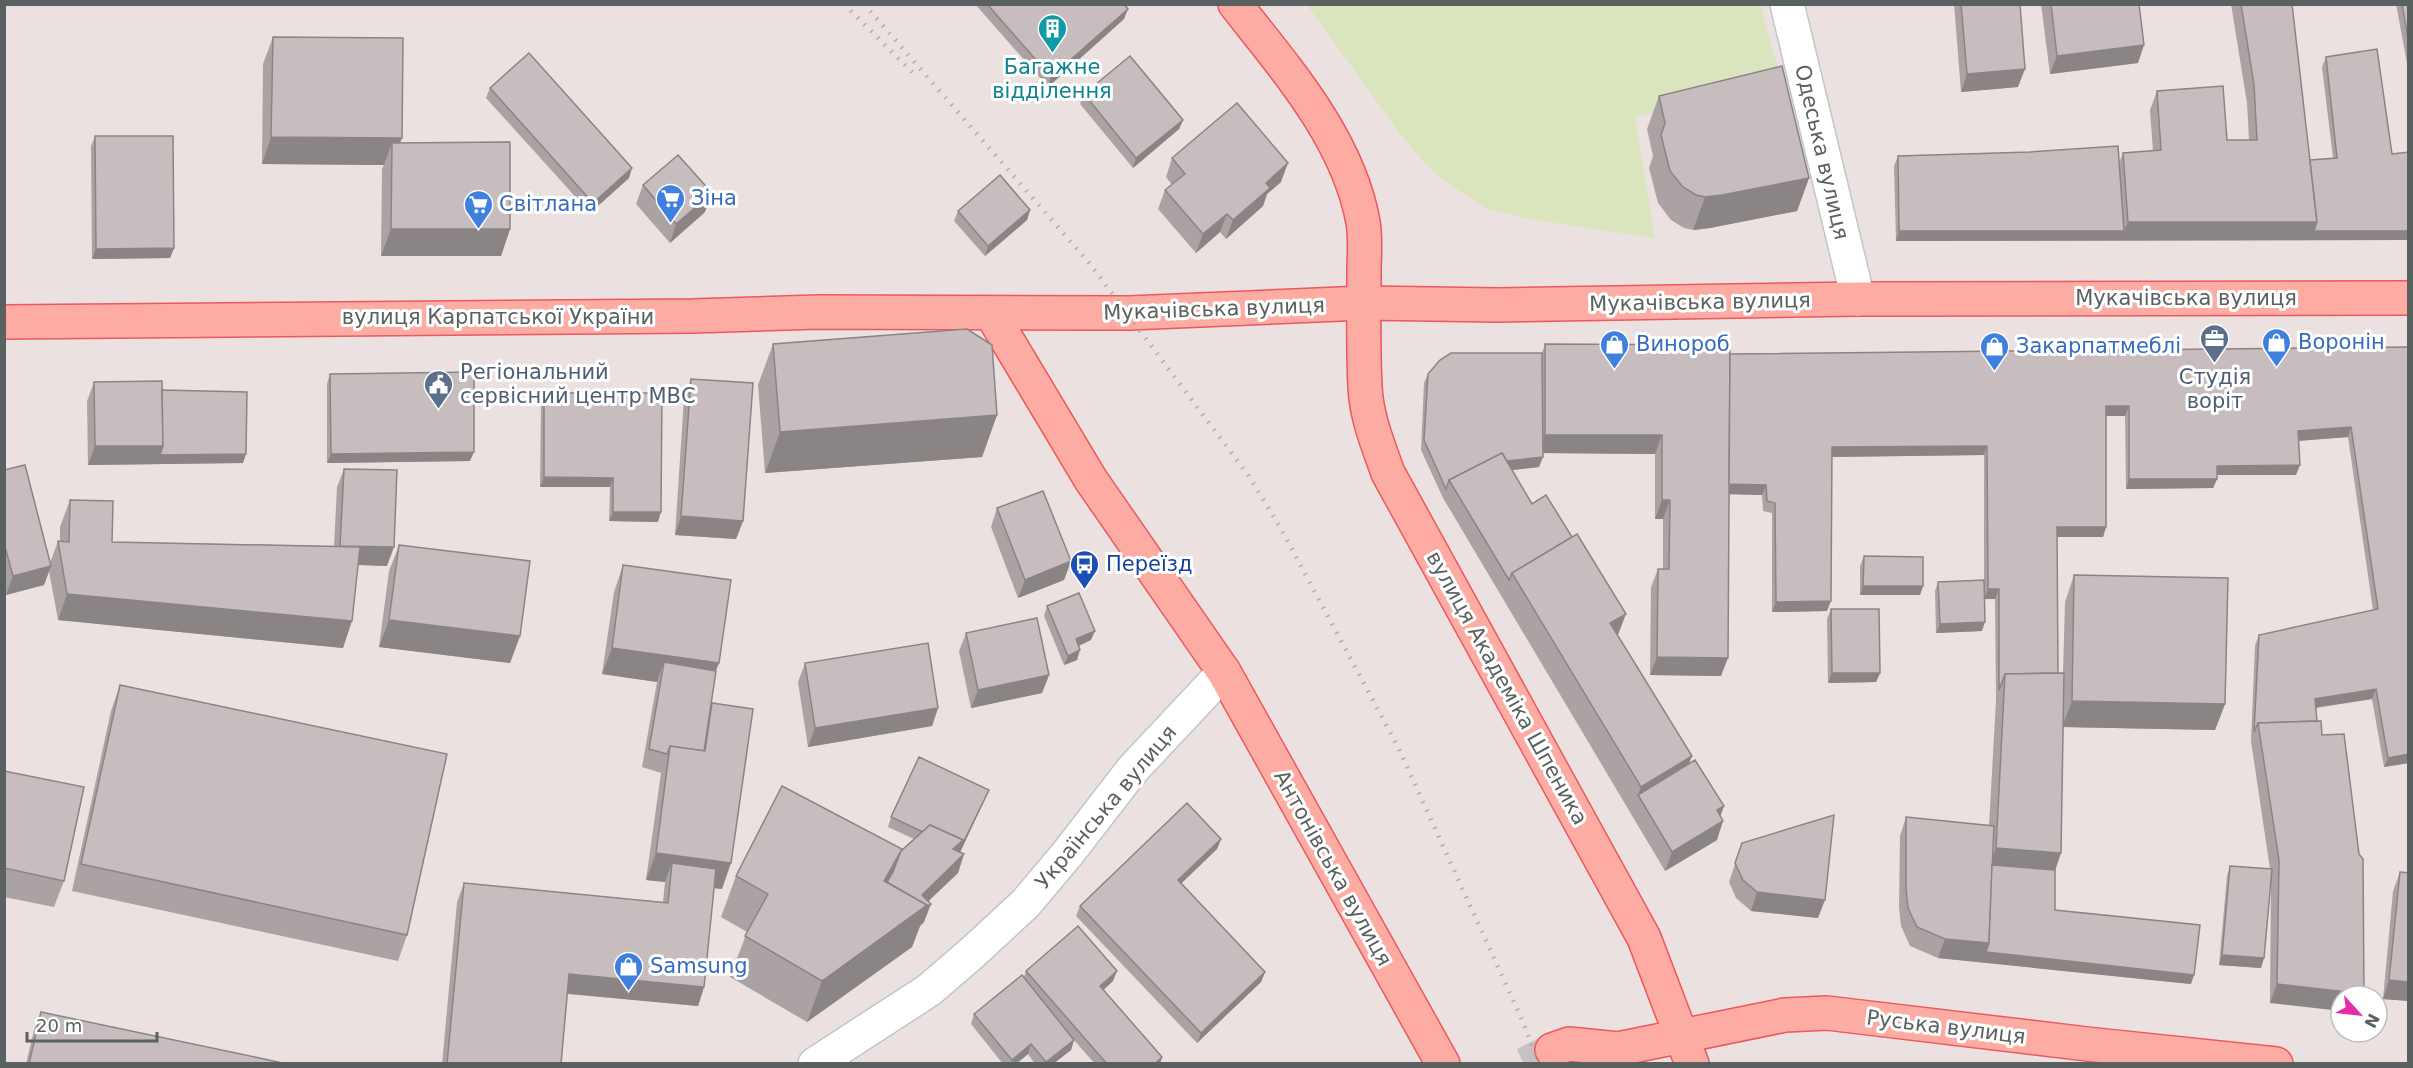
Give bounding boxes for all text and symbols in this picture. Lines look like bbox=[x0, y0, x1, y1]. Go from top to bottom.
building icon: Багажне відділення bbox=[1036, 12, 1068, 54]
place label: Багажне відділення bbox=[992, 55, 1112, 103]
street label: Одеська вулиця bbox=[1790, 62, 1854, 242]
supermarket icon: Зіна bbox=[654, 182, 686, 224]
place label: Зіна bbox=[691, 186, 737, 210]
supermarket icon: Світлана bbox=[462, 188, 494, 230]
place label: Світлана bbox=[499, 192, 597, 216]
street label: Мукачівська вулиця bbox=[2075, 286, 2297, 310]
street label: Мукачівська вулиця bbox=[1589, 288, 1811, 316]
street label: Мукачівська вулиця bbox=[1103, 293, 1325, 325]
street label: вулиця Карпатської України bbox=[342, 305, 654, 329]
office icon: Студія воріт bbox=[2199, 322, 2231, 364]
shop icon: Воронін bbox=[2261, 326, 2293, 368]
shop icon: Винороб bbox=[1599, 328, 1631, 370]
shop icon: Закарпатмеблі bbox=[1979, 330, 2011, 372]
place label: Воронін bbox=[2298, 330, 2385, 354]
place label: Винороб bbox=[1636, 332, 1730, 356]
place label: Закарпатмеблі bbox=[2016, 334, 2181, 358]
place label: Регіональний сервісний центр МВС bbox=[460, 360, 696, 408]
place label: Студія воріт bbox=[2179, 365, 2251, 413]
public building icon: Регіональний сервісний центр МВС bbox=[423, 368, 455, 410]
street label: вулиця Академіка Шпеника bbox=[1422, 547, 1592, 829]
bus stop icon: Переїзд bbox=[1069, 548, 1101, 590]
place label: Переїзд bbox=[1106, 552, 1192, 576]
street label: Українська вулиця bbox=[1031, 720, 1181, 894]
street label: Антонівська вулиця bbox=[1269, 766, 1397, 970]
shop icon: Samsung bbox=[613, 950, 645, 992]
place label: Samsung bbox=[650, 954, 748, 978]
north arrow bbox=[2329, 984, 2389, 1044]
scale bar bbox=[27, 1005, 158, 1043]
street label: Руська вулиця bbox=[1865, 1005, 2027, 1049]
text: N bbox=[2360, 1010, 2383, 1031]
text: 20 m bbox=[36, 1015, 82, 1036]

